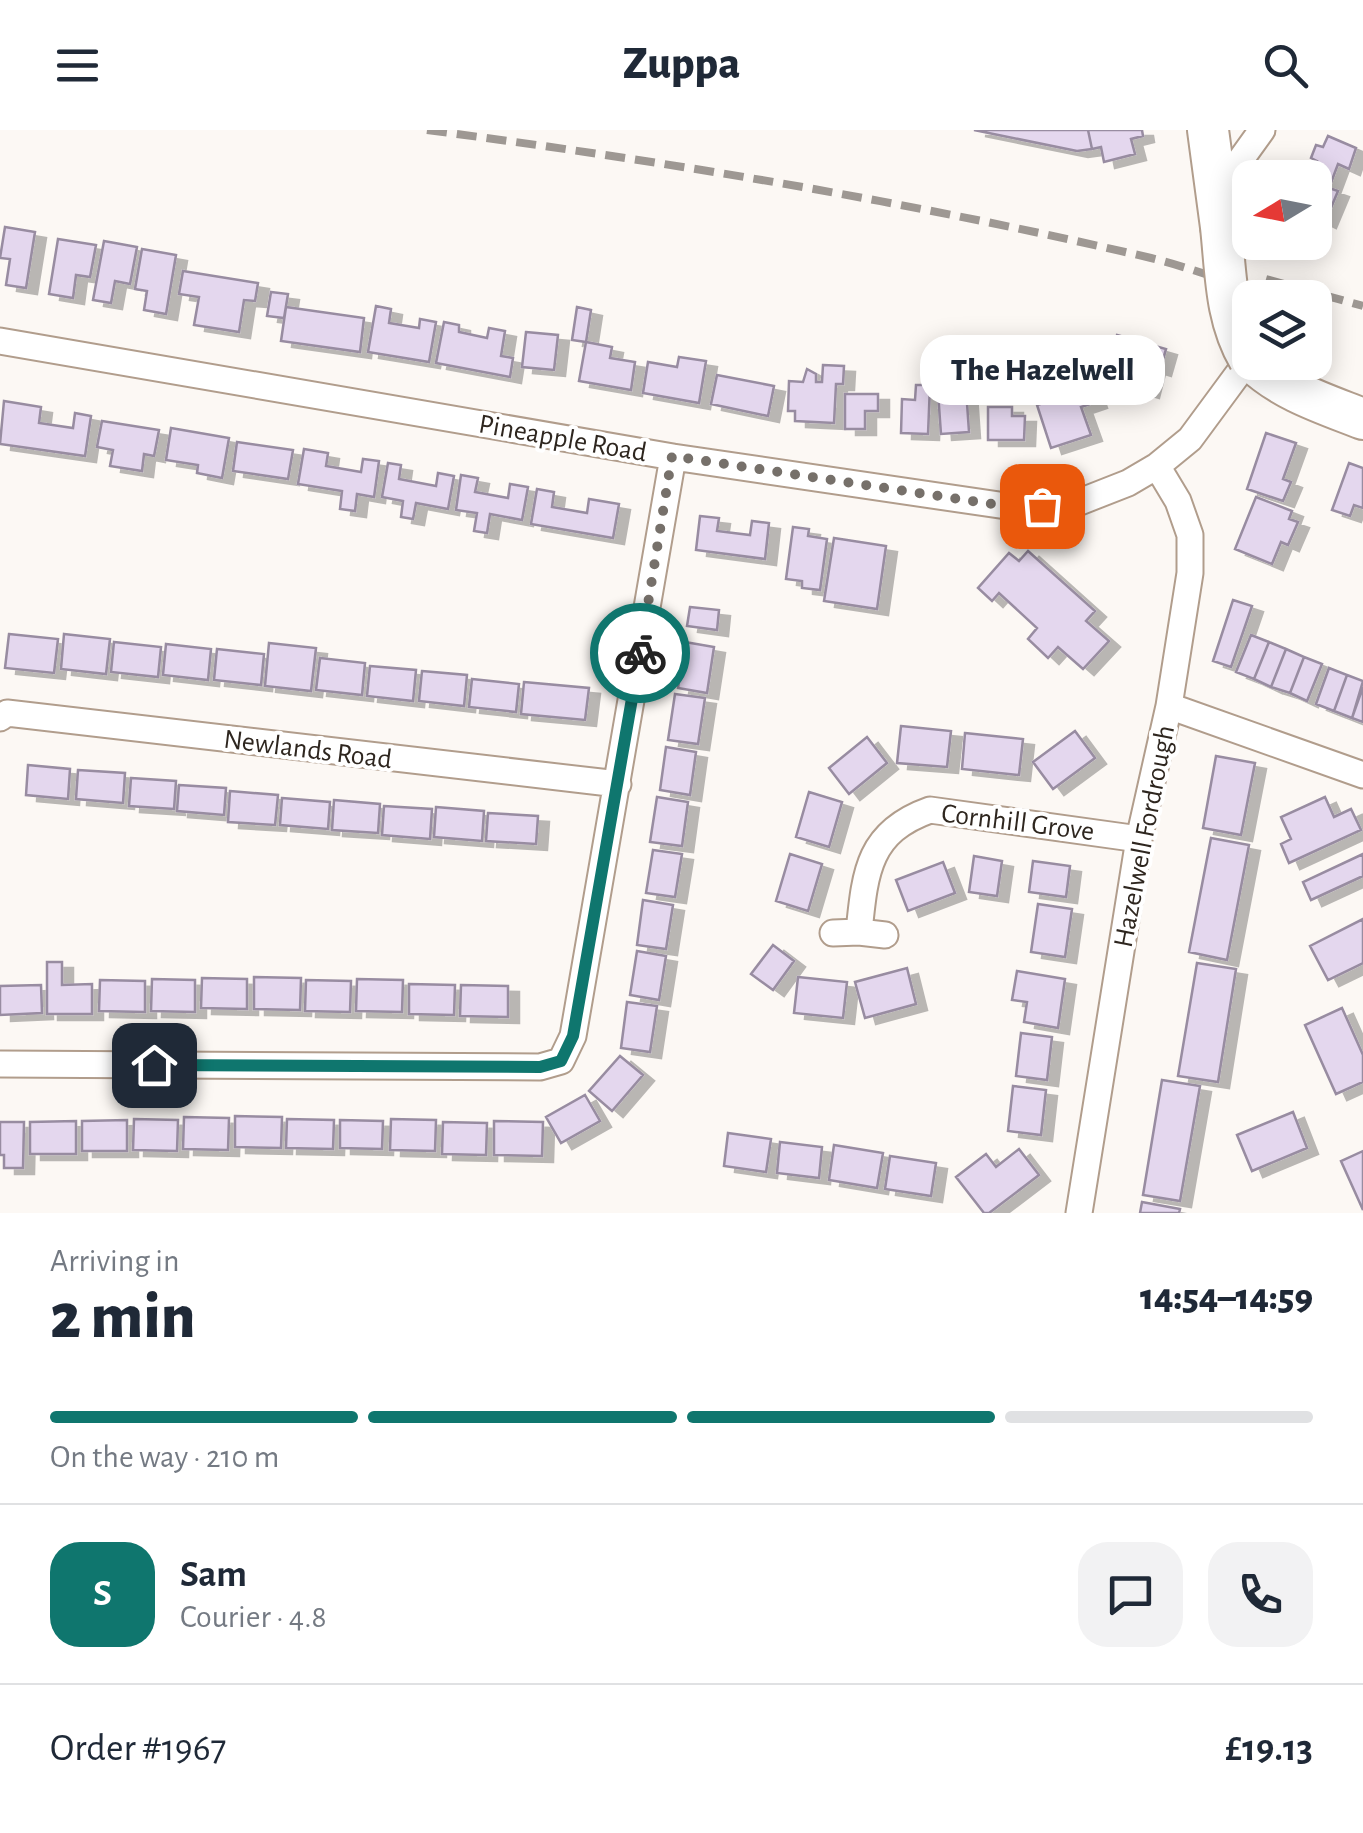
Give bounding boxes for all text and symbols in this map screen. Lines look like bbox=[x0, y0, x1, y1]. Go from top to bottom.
icon: menu bbox=[50, 38, 105, 93]
icon: search bbox=[1258, 38, 1313, 93]
text: Zuppa bbox=[623, 42, 740, 87]
north arrow bbox=[1232, 160, 1332, 260]
map controls bbox=[1232, 160, 1332, 380]
button: layers bbox=[1232, 280, 1332, 380]
callout: The Hazelwell bbox=[920, 336, 1164, 406]
text: The Hazelwell bbox=[951, 354, 1134, 386]
street label: Pineapple Road bbox=[476, 410, 649, 468]
pin bbox=[1000, 464, 1085, 549]
icon: bag bbox=[1015, 479, 1070, 534]
courier bbox=[590, 603, 690, 703]
icon: bike bbox=[613, 626, 668, 681]
street label: Hazelwell Fordrough bbox=[1110, 723, 1180, 950]
street label: Newlands Road bbox=[222, 726, 394, 774]
street label: Cornhill Grove bbox=[940, 800, 1096, 846]
pin bbox=[112, 1023, 197, 1108]
icon: home bbox=[127, 1038, 182, 1093]
text: Arriving in bbox=[50, 1245, 179, 1277]
text: 14:54–14:59 bbox=[1140, 1279, 1313, 1317]
text: 2 min bbox=[50, 1285, 196, 1350]
text: On the way · 210 m bbox=[50, 1441, 279, 1473]
button: chat bbox=[1078, 1542, 1183, 1647]
button: phone bbox=[1208, 1542, 1313, 1647]
text: Sam bbox=[180, 1556, 247, 1594]
text: S bbox=[93, 1575, 112, 1613]
text: Courier · 4.8 bbox=[180, 1601, 327, 1633]
text: Order #1967 bbox=[50, 1730, 226, 1768]
text: £19.13 bbox=[1225, 1730, 1313, 1768]

